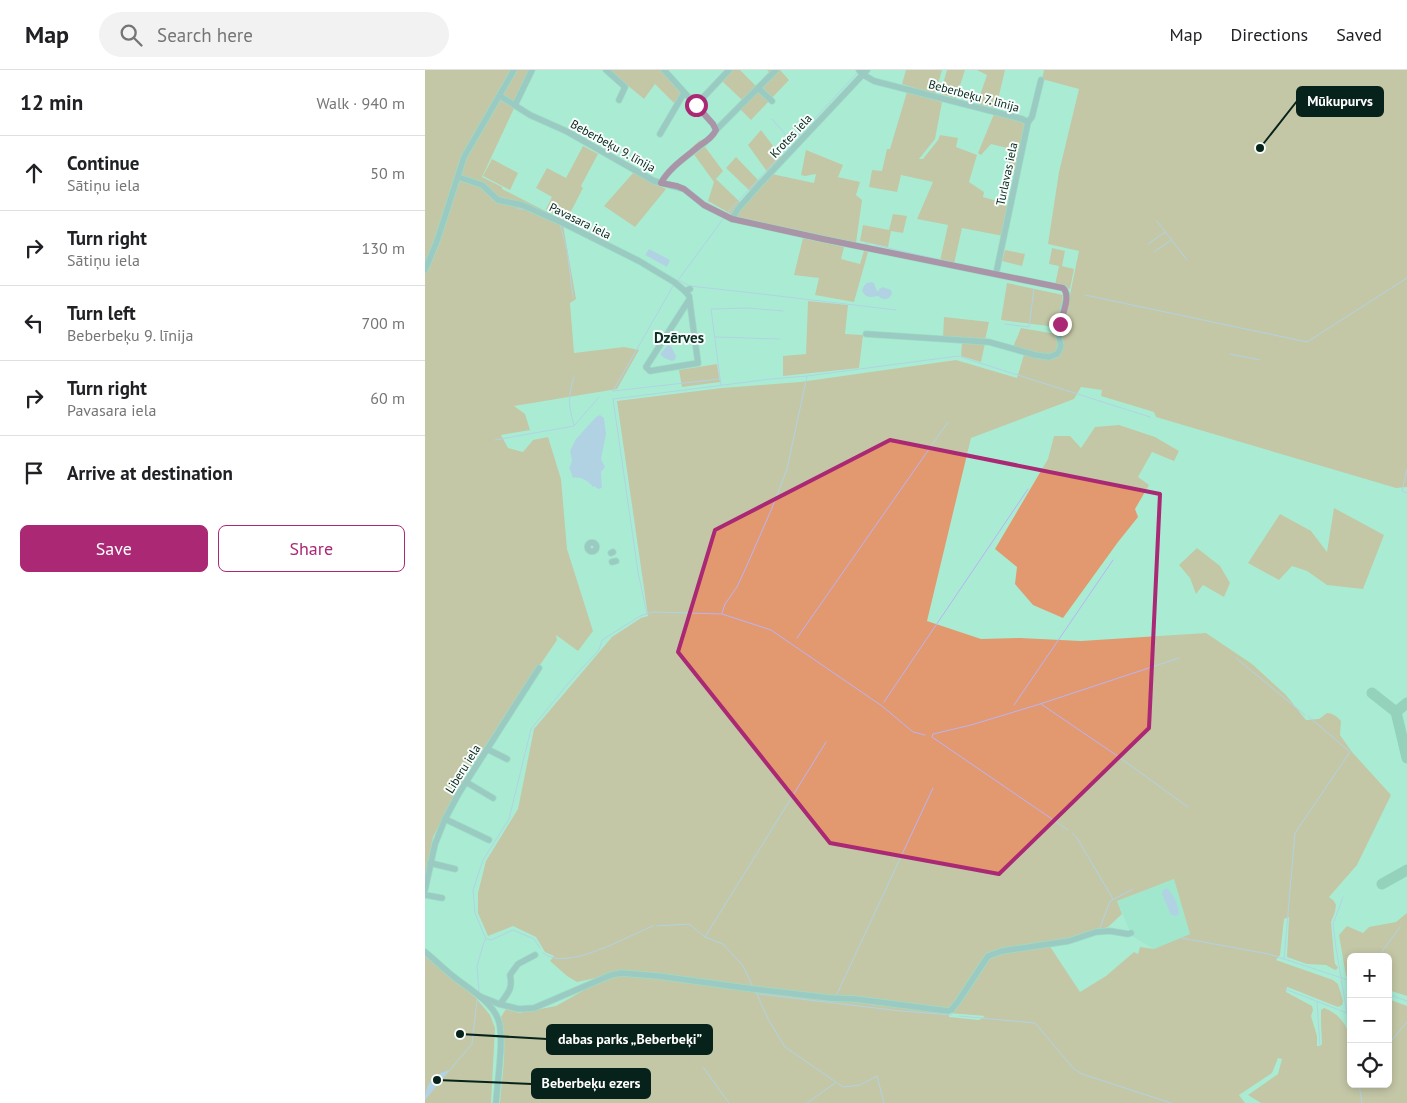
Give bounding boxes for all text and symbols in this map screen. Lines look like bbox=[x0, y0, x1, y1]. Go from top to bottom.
search box bbox=[99, 12, 449, 57]
text: Map bbox=[25, 19, 69, 50]
icon: search bbox=[117, 21, 145, 49]
text: Search here bbox=[157, 23, 253, 47]
text: Map bbox=[1170, 23, 1202, 46]
text: Directions bbox=[1230, 23, 1308, 46]
text: Saved bbox=[1336, 23, 1382, 46]
street label: Beberbeķu 7. līnija bbox=[927, 76, 1021, 116]
callout: Mūkupurvs bbox=[1297, 87, 1383, 116]
text: 12 min bbox=[20, 89, 83, 116]
text: Mūkupurvs bbox=[1307, 92, 1373, 110]
text: Walk · 940 m bbox=[316, 93, 405, 113]
route start bbox=[685, 94, 708, 117]
street label: Krotes iela bbox=[767, 111, 815, 161]
street label: Beberbeķu 9. līnija bbox=[568, 116, 658, 176]
street label: Turlavas iela bbox=[993, 141, 1021, 207]
text: Continue bbox=[67, 151, 139, 175]
icon: ahead bbox=[20, 159, 48, 187]
text: 50 m bbox=[370, 163, 405, 183]
text: Sātiņu iela bbox=[67, 175, 140, 195]
street label: Pavasara iela bbox=[547, 199, 614, 242]
text: Turn right bbox=[67, 226, 147, 250]
icon: right bbox=[20, 234, 48, 262]
text: 130 m bbox=[362, 238, 405, 258]
text: Sātiņu iela bbox=[67, 250, 140, 270]
text: Turn left bbox=[67, 301, 136, 325]
icon: left bbox=[20, 309, 48, 337]
text: 700 m bbox=[362, 313, 405, 333]
route end bbox=[1049, 313, 1072, 336]
text: Beberbeķu 9. līnija bbox=[67, 325, 193, 345]
district label: Dzērves bbox=[654, 328, 704, 347]
text: Turn right bbox=[67, 376, 147, 400]
icon: right bbox=[20, 384, 48, 412]
text: 60 m bbox=[370, 388, 405, 408]
text: Pavasara iela bbox=[67, 400, 156, 420]
icon: arrive bbox=[20, 459, 48, 487]
text: Arrive at destination bbox=[67, 461, 233, 485]
button: Save bbox=[20, 525, 208, 572]
button: Share bbox=[218, 525, 405, 572]
street label: Liberu iela bbox=[442, 742, 483, 796]
map controls bbox=[1347, 953, 1392, 1088]
button: + bbox=[1347, 953, 1392, 998]
button: − bbox=[1347, 998, 1392, 1043]
callout: dabas parks „Beberbeķi” bbox=[547, 1025, 712, 1054]
text: dabas parks „Beberbeķi” bbox=[558, 1030, 703, 1048]
button: locate bbox=[1347, 1043, 1392, 1088]
callout: Beberbeķu ezers bbox=[532, 1069, 650, 1098]
text: Beberbeķu ezers bbox=[542, 1074, 640, 1092]

